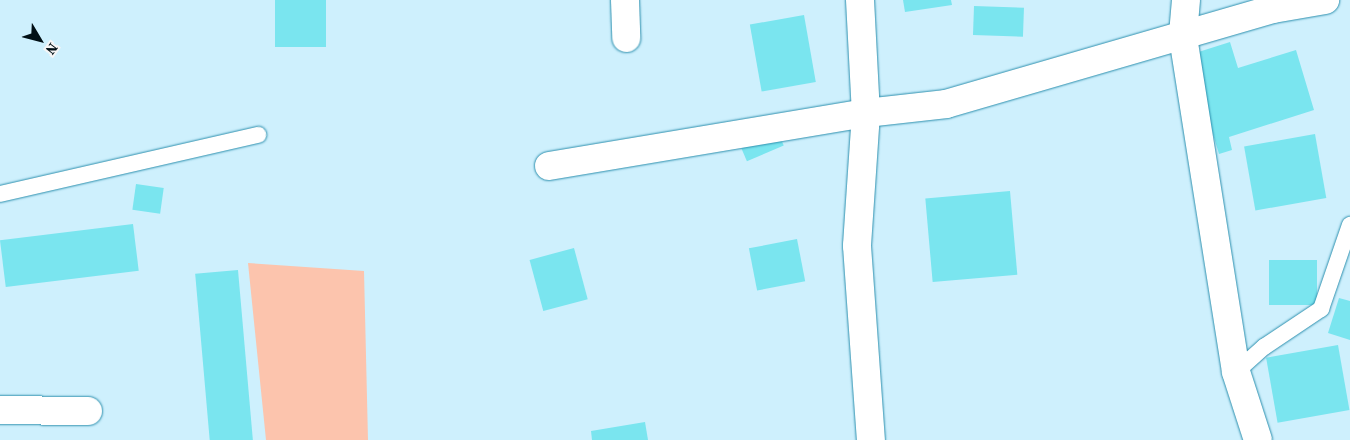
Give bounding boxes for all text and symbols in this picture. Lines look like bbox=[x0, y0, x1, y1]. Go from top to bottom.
north arrow bbox=[15, 15, 65, 65]
text: N bbox=[41, 39, 63, 59]

